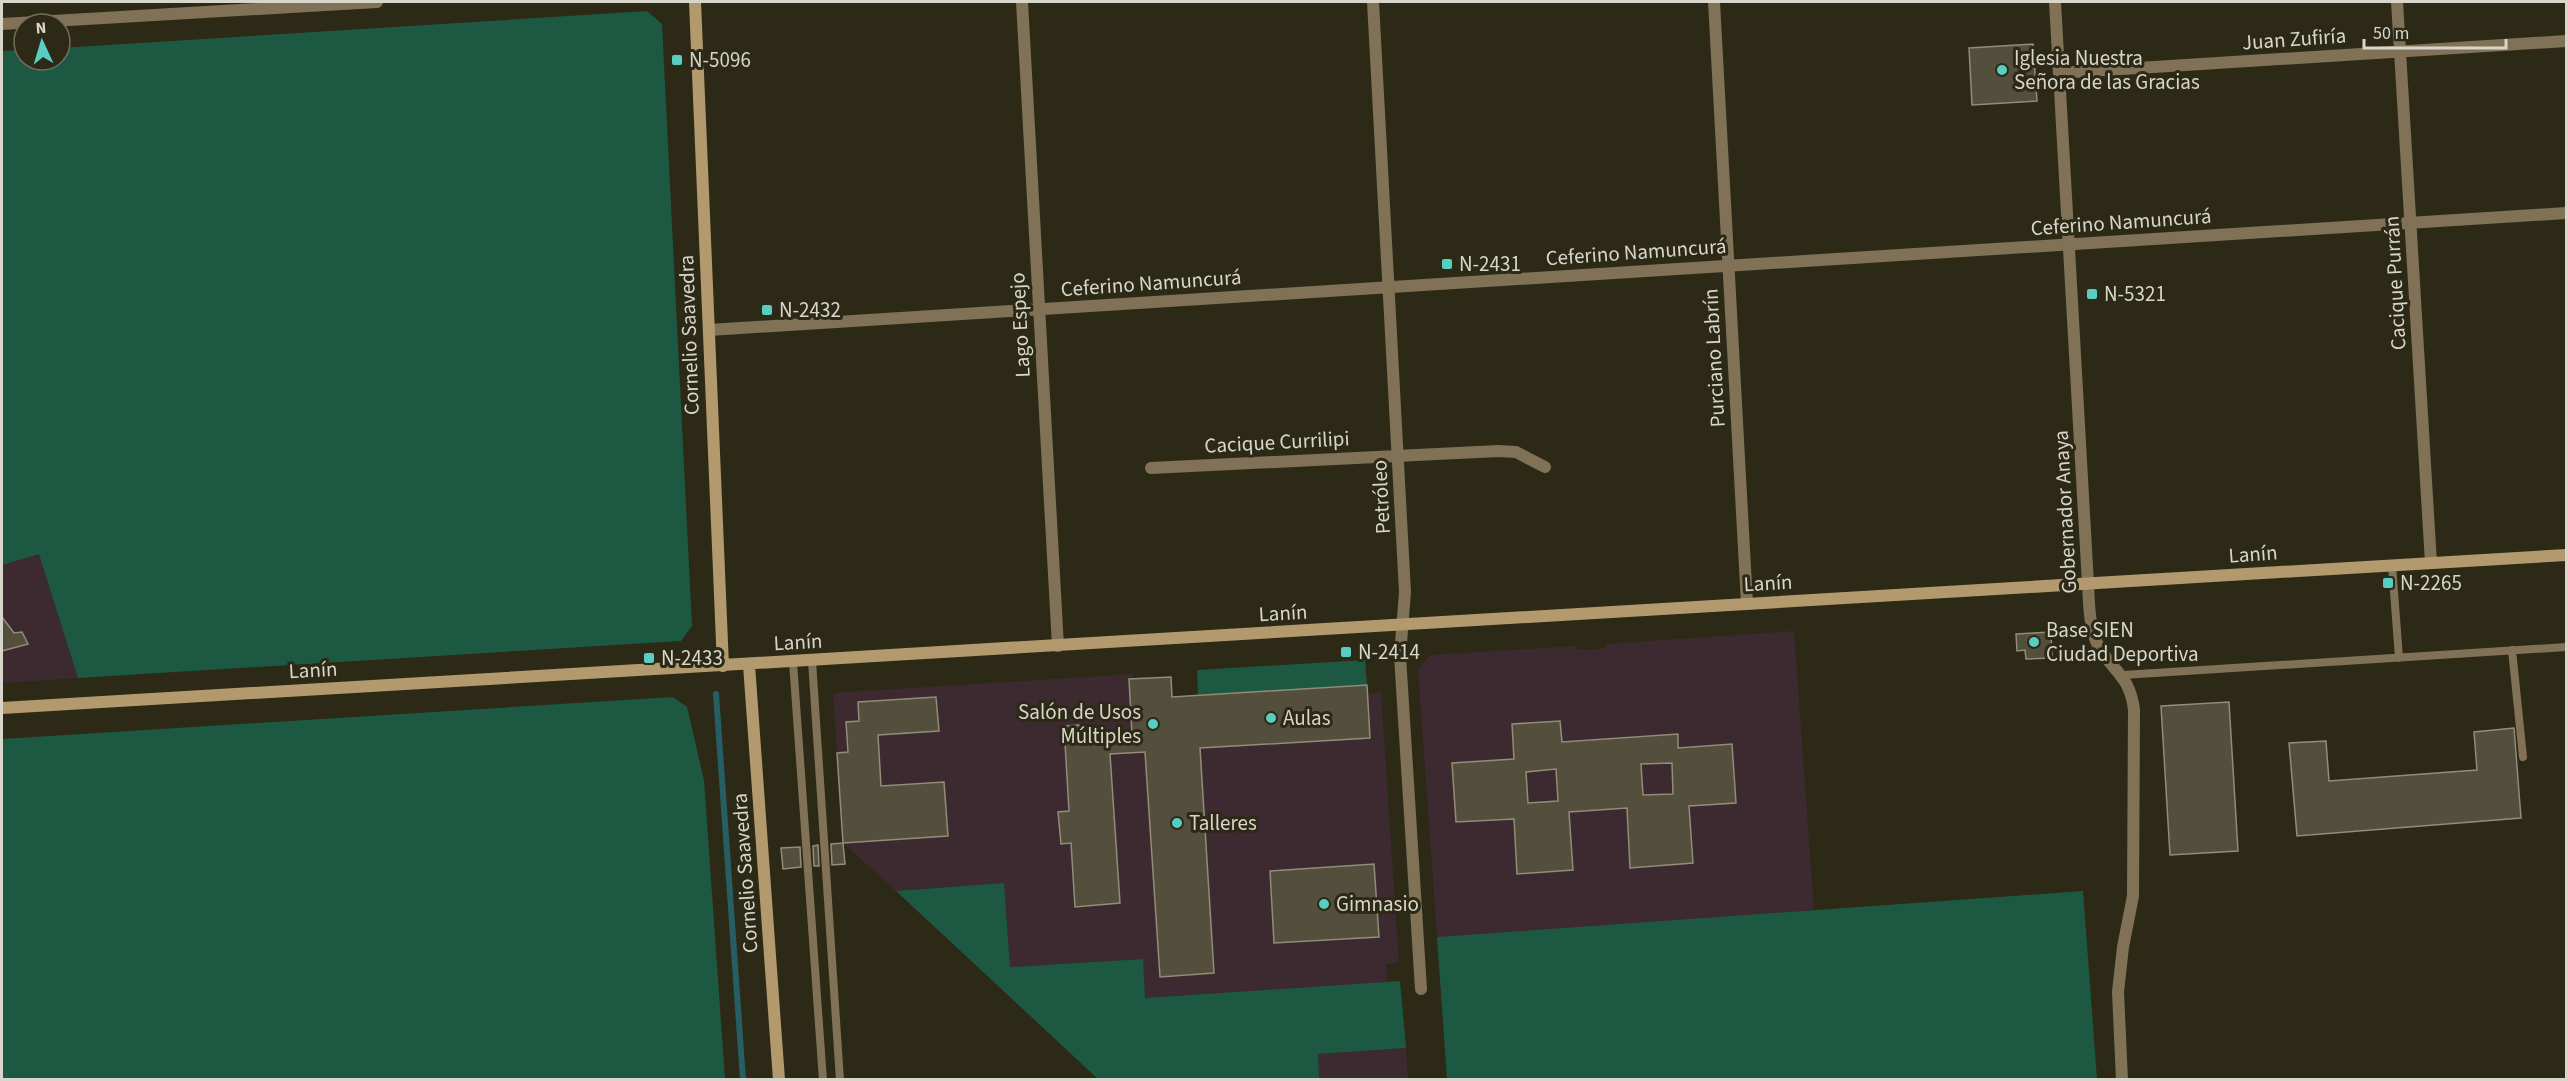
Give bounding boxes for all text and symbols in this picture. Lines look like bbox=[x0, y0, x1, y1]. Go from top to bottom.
north arrow bbox=[12, 12, 72, 72]
scale bar bbox=[2364, 12, 2506, 50]
text: N bbox=[35, 17, 47, 39]
street label: Juan Zufiría bbox=[2241, 20, 2347, 58]
text: 50 m bbox=[2373, 21, 2409, 46]
place label: Iglesia Nuestra Señora de las Gracias bbox=[2014, 43, 2200, 97]
place label: N-5096 bbox=[689, 45, 751, 75]
marker: N-5096 bbox=[670, 53, 684, 67]
marker: Iglesia Nuestra Señora de las Gracias bbox=[1995, 63, 2009, 77]
street label: Ceferino Namuncurá bbox=[2030, 201, 2212, 243]
street label: Cacique Purrán bbox=[2377, 215, 2413, 351]
street label: Ceferino Namuncurá bbox=[1545, 231, 1727, 273]
place label: N-2431 bbox=[1459, 249, 1521, 279]
street label: Cornelio Saavedra bbox=[671, 254, 707, 416]
marker: N-2431 bbox=[1440, 257, 1454, 271]
street label: Ceferino Namuncurá bbox=[1060, 262, 1242, 304]
street label: Lago Espejo bbox=[1002, 272, 1038, 378]
place label: N-5321 bbox=[2104, 279, 2166, 309]
marker: N-5321 bbox=[2085, 287, 2099, 301]
street label: Purciano Labrín bbox=[1695, 288, 1733, 428]
place label: N-2432 bbox=[779, 295, 841, 325]
marker: N-2432 bbox=[760, 303, 774, 317]
street label: Cacique Currilipi bbox=[1204, 423, 1350, 461]
street label: Gobernador Anaya bbox=[2046, 429, 2084, 595]
street label: Petróleo bbox=[1364, 459, 1398, 535]
street label: Lanín bbox=[2228, 537, 2278, 571]
street label: Lanín bbox=[1743, 567, 1793, 599]
place label: N-2265 bbox=[2400, 568, 2462, 598]
marker: N-2265 bbox=[2381, 576, 2395, 590]
street label: Lanín bbox=[1258, 597, 1308, 629]
place label: Base SIEN Ciudad Deportiva bbox=[2046, 615, 2199, 669]
street label: Lanín bbox=[773, 626, 823, 658]
marker: Base SIEN Ciudad Deportiva bbox=[2027, 635, 2041, 649]
place label: N-2414 bbox=[1358, 637, 1420, 667]
place label: N-2433 bbox=[661, 643, 723, 673]
marker: N-2414 bbox=[1339, 645, 1353, 659]
marker: N-2433 bbox=[642, 651, 656, 665]
street label: Lanín bbox=[288, 654, 338, 686]
place label: Salón de Usos Múltiples bbox=[1018, 697, 1141, 751]
place label: Aulas bbox=[1283, 703, 1331, 733]
marker: Aulas bbox=[1264, 711, 1278, 725]
marker: Salón de Usos Múltiples bbox=[1146, 717, 1160, 731]
street label: Cornelio Saavedra bbox=[724, 792, 766, 954]
place label: Talleres bbox=[1189, 808, 1257, 838]
marker: Talleres bbox=[1170, 816, 1184, 830]
place label: Gimnasio bbox=[1336, 889, 1419, 919]
marker: Gimnasio bbox=[1317, 897, 1331, 911]

